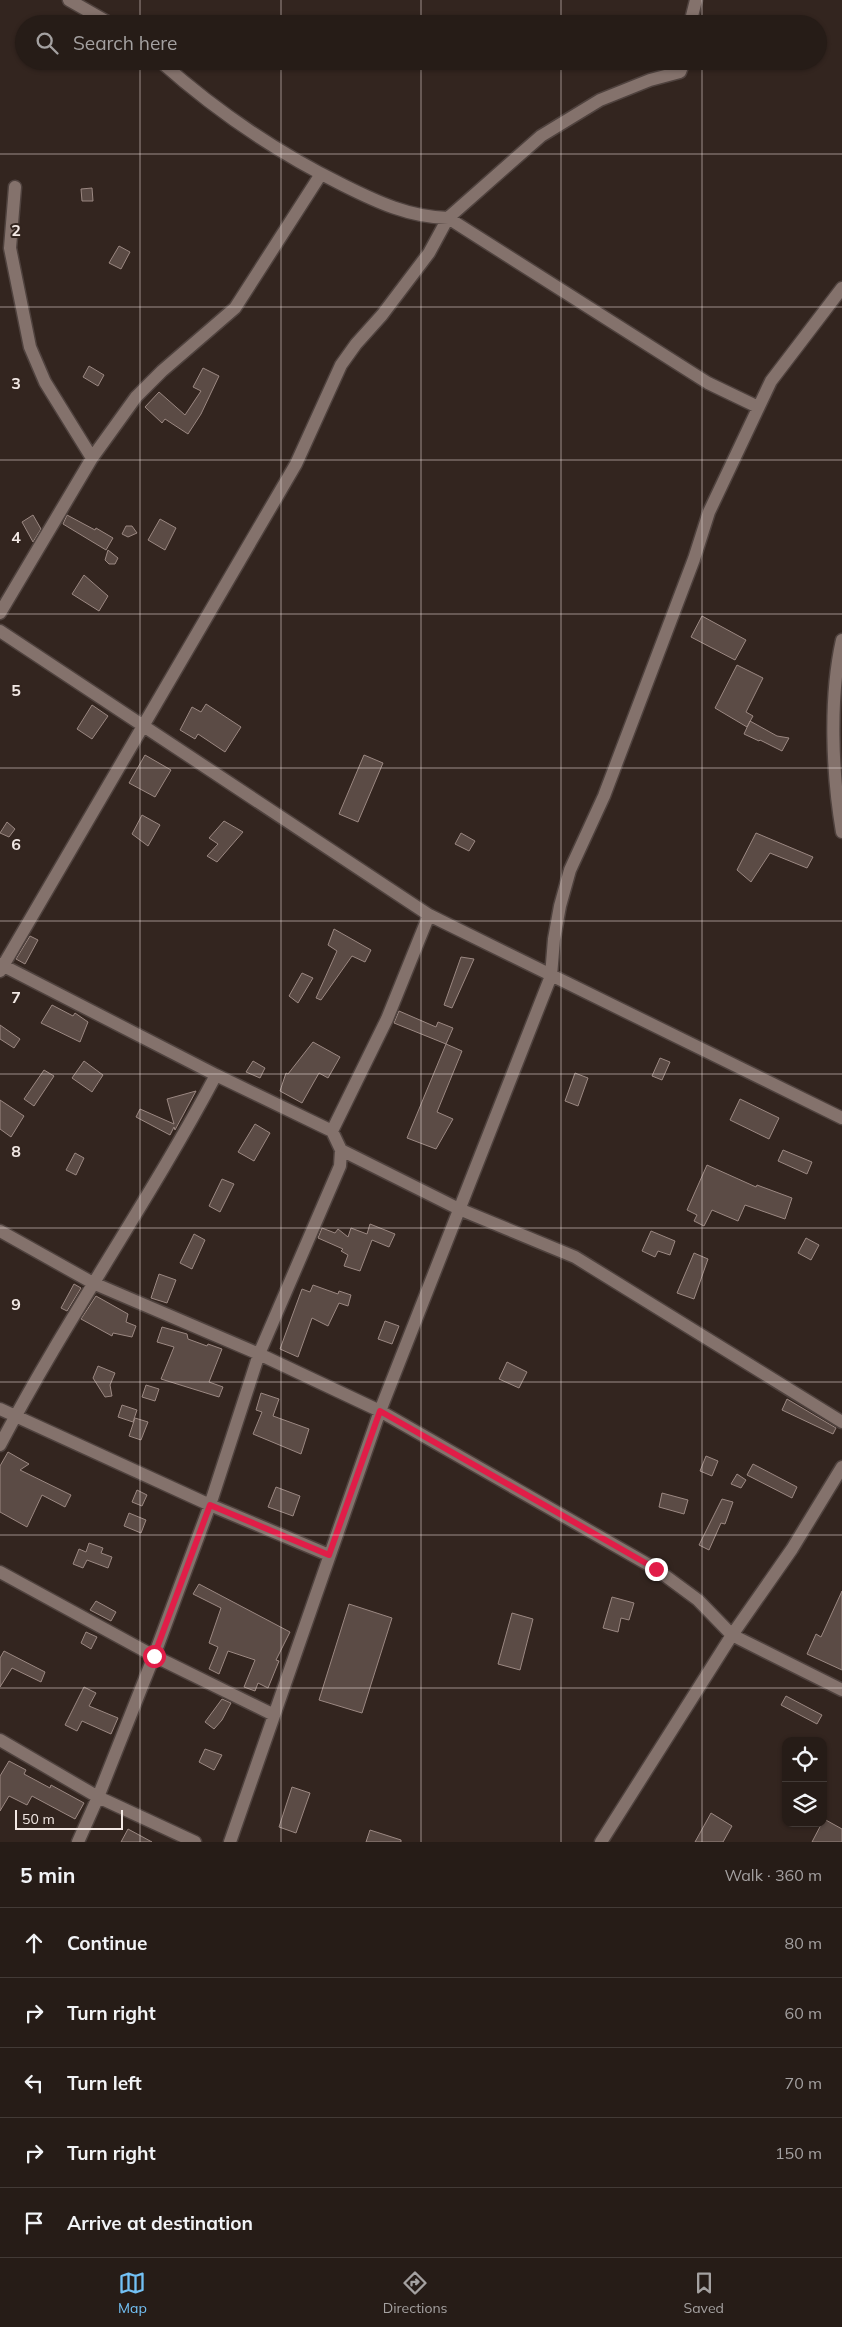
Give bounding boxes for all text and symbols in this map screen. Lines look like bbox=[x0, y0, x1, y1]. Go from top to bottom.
search box bbox=[15, 15, 827, 70]
icon: search bbox=[33, 29, 61, 57]
text: Search here bbox=[73, 31, 177, 55]
text: 2 bbox=[11, 220, 21, 240]
text: 3 bbox=[11, 373, 21, 393]
text: 4 bbox=[11, 527, 21, 547]
text: 5 bbox=[11, 680, 21, 700]
text: 6 bbox=[11, 834, 21, 854]
text: 7 bbox=[11, 987, 21, 1007]
text: 8 bbox=[11, 1141, 21, 1161]
text: 9 bbox=[11, 1294, 21, 1314]
route end bbox=[645, 1558, 668, 1581]
route start bbox=[143, 1645, 166, 1668]
map controls bbox=[782, 1737, 827, 1827]
button: locate bbox=[782, 1737, 827, 1782]
button: layers bbox=[782, 1782, 827, 1827]
scale bar bbox=[15, 1807, 122, 1830]
text: 50 m bbox=[22, 1810, 55, 1828]
text: 5 min bbox=[20, 1862, 75, 1888]
text: Walk · 360 m bbox=[724, 1865, 822, 1885]
icon: ahead bbox=[20, 1929, 48, 1957]
text: Continue bbox=[67, 1931, 147, 1955]
text: 80 m bbox=[785, 1933, 822, 1953]
icon: right bbox=[20, 1999, 48, 2027]
text: Turn right bbox=[67, 2001, 156, 2025]
text: 60 m bbox=[785, 2003, 822, 2023]
icon: left bbox=[20, 2069, 48, 2097]
text: Turn left bbox=[67, 2071, 142, 2095]
text: 70 m bbox=[785, 2073, 822, 2093]
icon: right bbox=[20, 2139, 48, 2167]
text: Turn right bbox=[67, 2141, 156, 2165]
text: 150 m bbox=[775, 2143, 822, 2163]
icon: arrive bbox=[20, 2209, 48, 2237]
text: Arrive at destination bbox=[67, 2211, 253, 2235]
tab: Map bbox=[118, 2269, 147, 2317]
tab: Directions bbox=[383, 2269, 448, 2317]
tab: Saved bbox=[684, 2269, 724, 2317]

